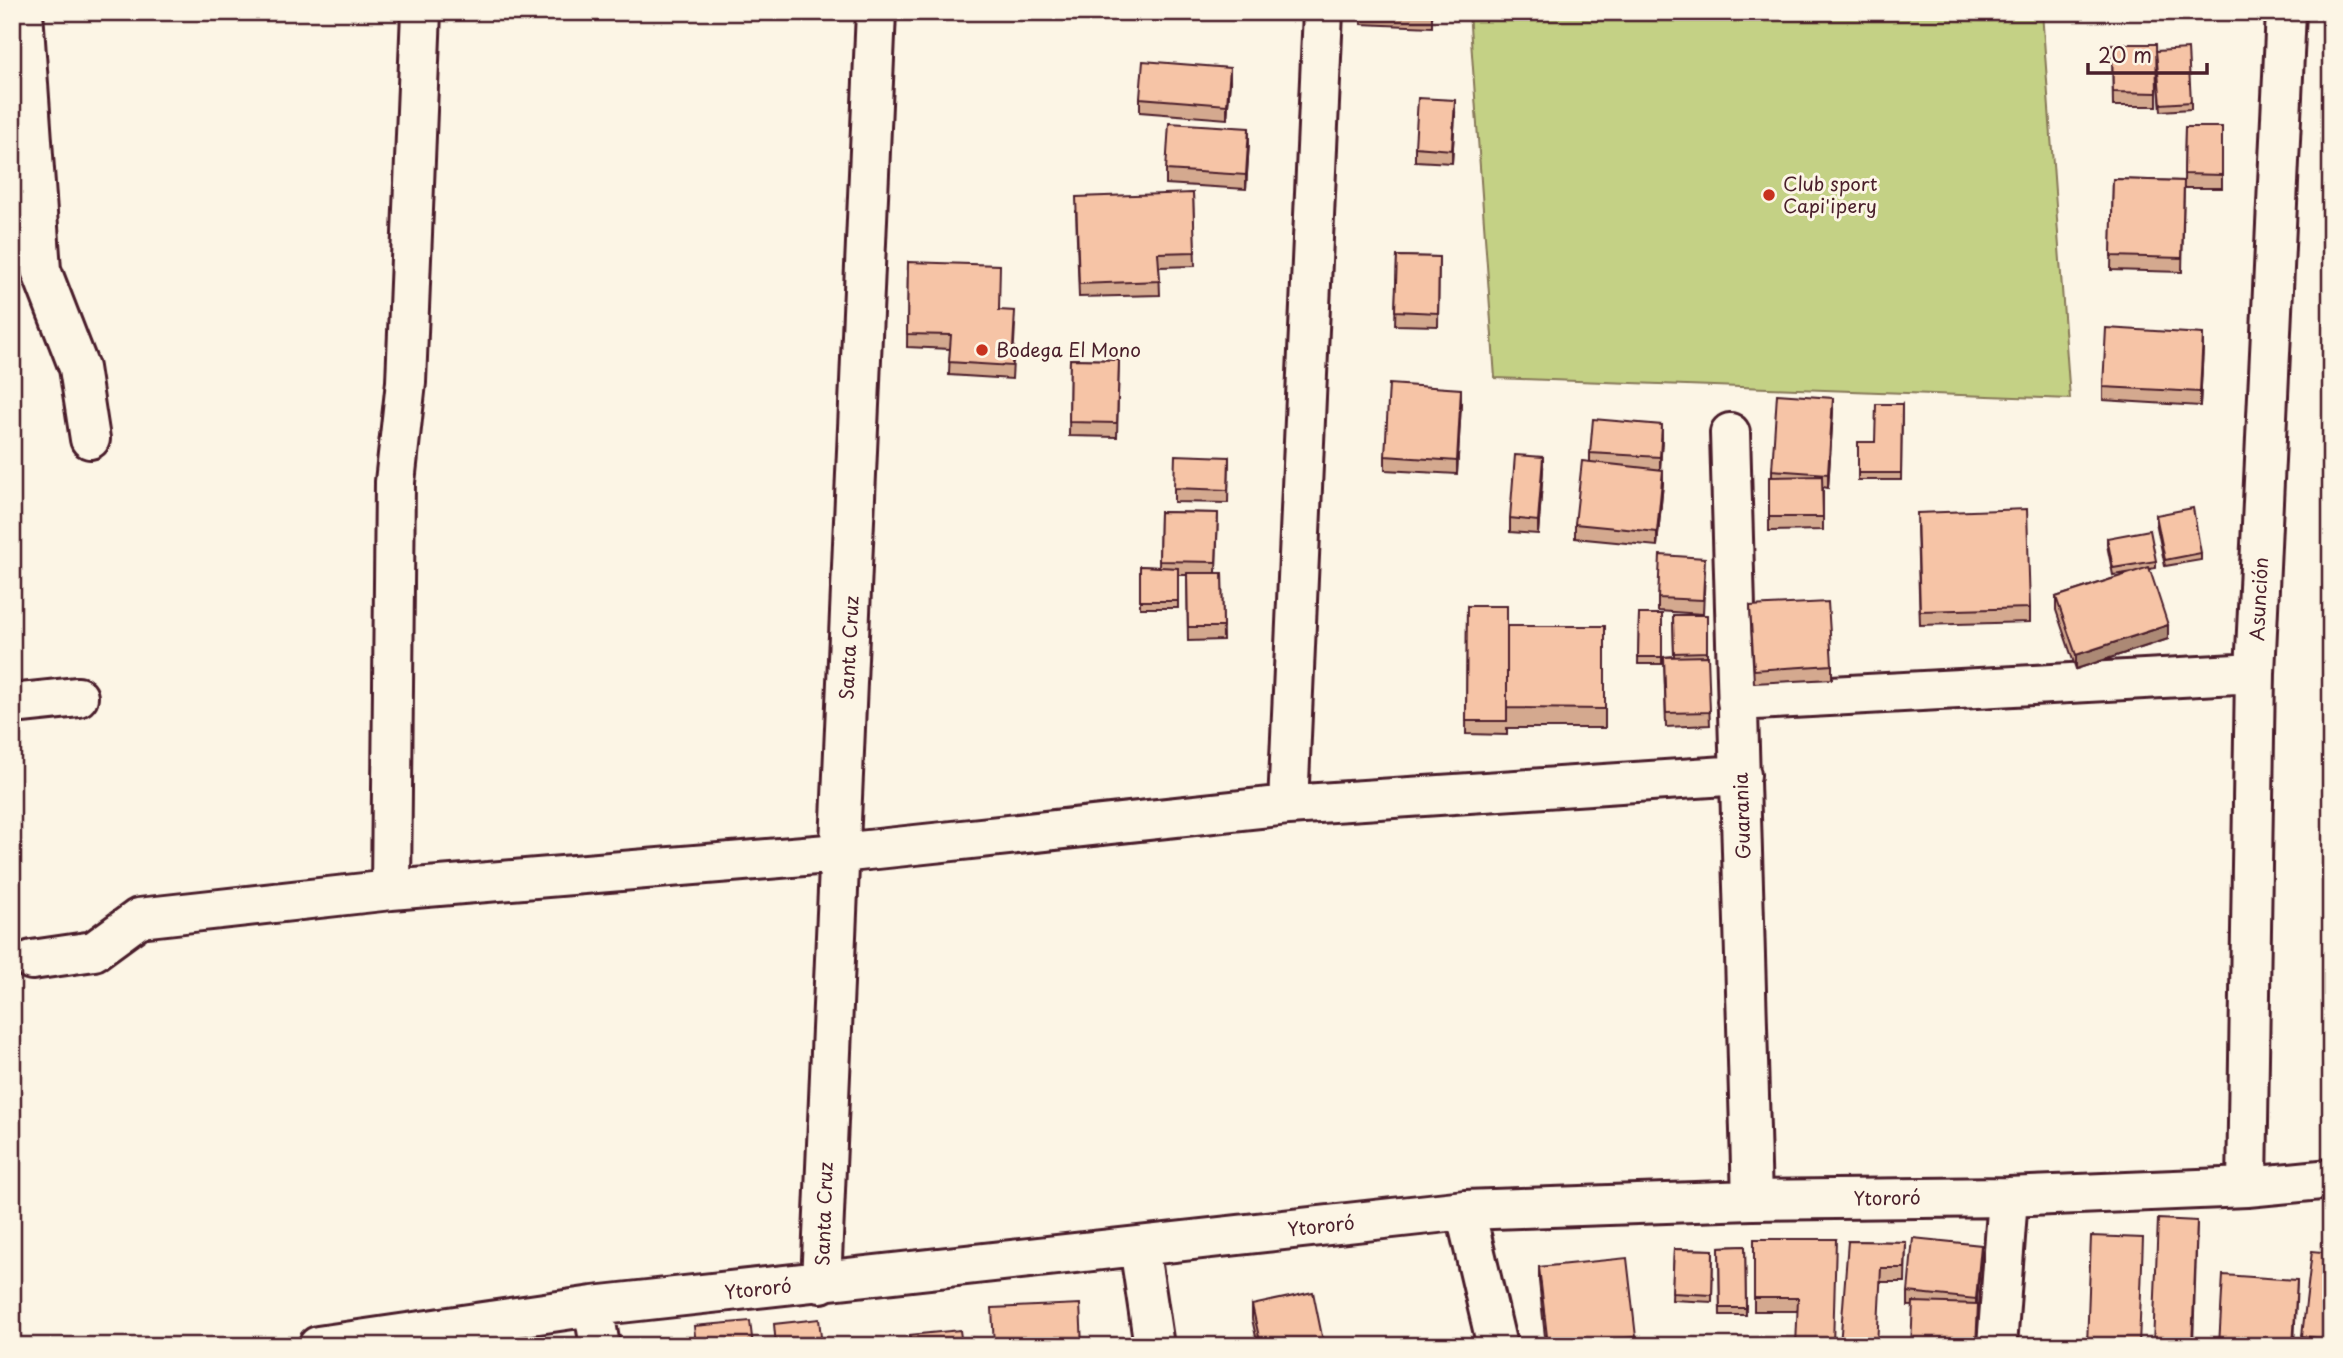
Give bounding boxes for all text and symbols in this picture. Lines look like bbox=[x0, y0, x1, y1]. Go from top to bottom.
scale bar bbox=[2088, 32, 2206, 76]
text: 20 m bbox=[2098, 38, 2152, 70]
place label: Club sport Capi'ipery bbox=[1783, 169, 1878, 219]
marker: Club sport Capi'ipery bbox=[1761, 187, 1777, 203]
place label: Bodega El Mono bbox=[996, 335, 1141, 363]
marker: Bodega El Mono bbox=[974, 342, 990, 358]
street label: Asunción bbox=[2242, 556, 2274, 642]
street label: Santa Cruz bbox=[831, 595, 865, 701]
street label: Guarania bbox=[1725, 772, 1757, 860]
street label: Santa Cruz bbox=[807, 1161, 839, 1266]
street label: Ytororó bbox=[1853, 1182, 1921, 1212]
street label: Ytororó bbox=[1286, 1208, 1356, 1242]
street label: Ytororó bbox=[723, 1271, 793, 1305]

